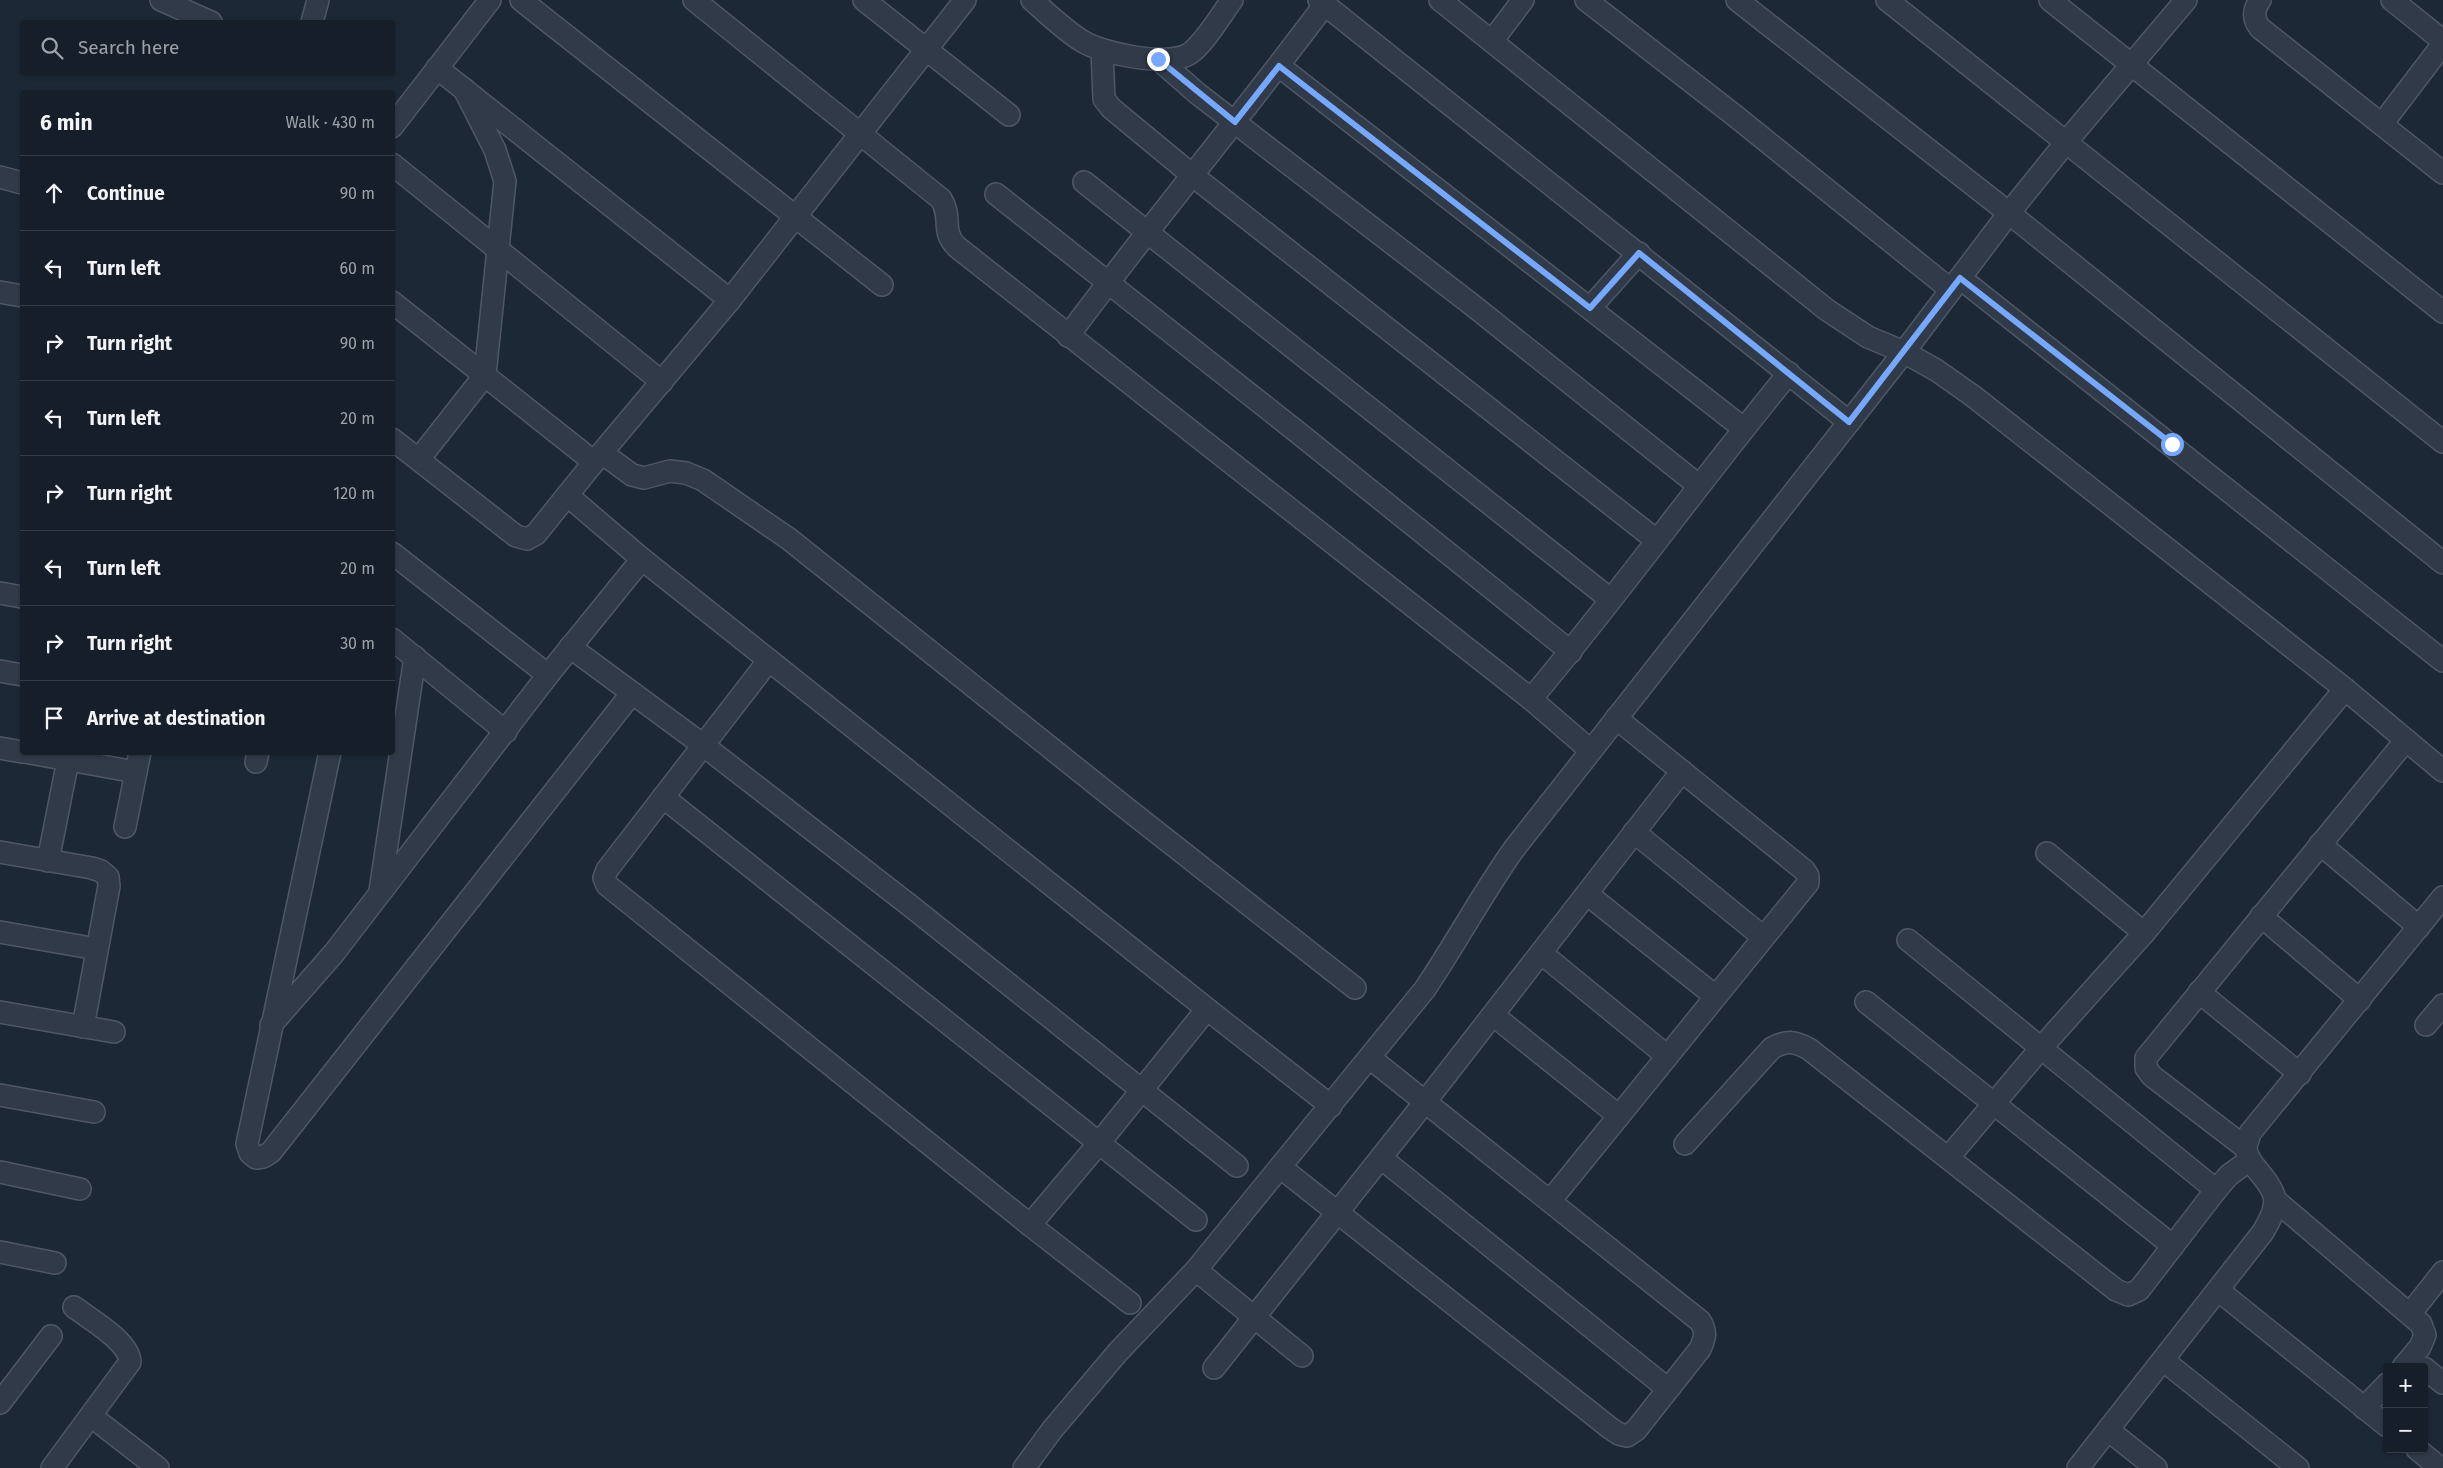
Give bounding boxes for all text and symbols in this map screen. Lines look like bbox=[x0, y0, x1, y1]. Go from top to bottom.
search box bbox=[20, 20, 395, 75]
icon: search bbox=[38, 34, 66, 62]
text: Search here bbox=[78, 36, 179, 59]
route end bbox=[1147, 48, 1170, 71]
text: 6 min bbox=[40, 110, 93, 136]
text: Walk · 430 m bbox=[285, 113, 375, 132]
icon: ahead bbox=[40, 179, 68, 207]
text: Continue bbox=[87, 182, 165, 205]
text: 90 m bbox=[340, 184, 375, 203]
icon: left bbox=[40, 254, 68, 282]
text: Turn left bbox=[87, 257, 161, 280]
text: 60 m bbox=[340, 259, 375, 278]
icon: right bbox=[40, 329, 68, 357]
text: Turn right bbox=[87, 332, 172, 355]
text: 90 m bbox=[340, 334, 375, 353]
icon: left bbox=[40, 404, 68, 432]
text: Turn left bbox=[87, 407, 161, 430]
text: 20 m bbox=[340, 409, 375, 428]
route start bbox=[2161, 433, 2184, 456]
icon: right bbox=[40, 479, 68, 507]
text: Turn right bbox=[87, 482, 172, 505]
text: 120 m bbox=[333, 484, 375, 503]
icon: left bbox=[40, 554, 68, 582]
text: Turn left bbox=[87, 557, 161, 580]
text: 20 m bbox=[340, 559, 375, 578]
icon: right bbox=[40, 629, 68, 657]
text: Turn right bbox=[87, 632, 172, 655]
text: 30 m bbox=[340, 634, 375, 653]
icon: arrive bbox=[40, 704, 68, 732]
text: Arrive at destination bbox=[87, 707, 266, 730]
map controls bbox=[2383, 1363, 2428, 1453]
button: + bbox=[2383, 1363, 2428, 1408]
button: − bbox=[2383, 1408, 2428, 1453]

